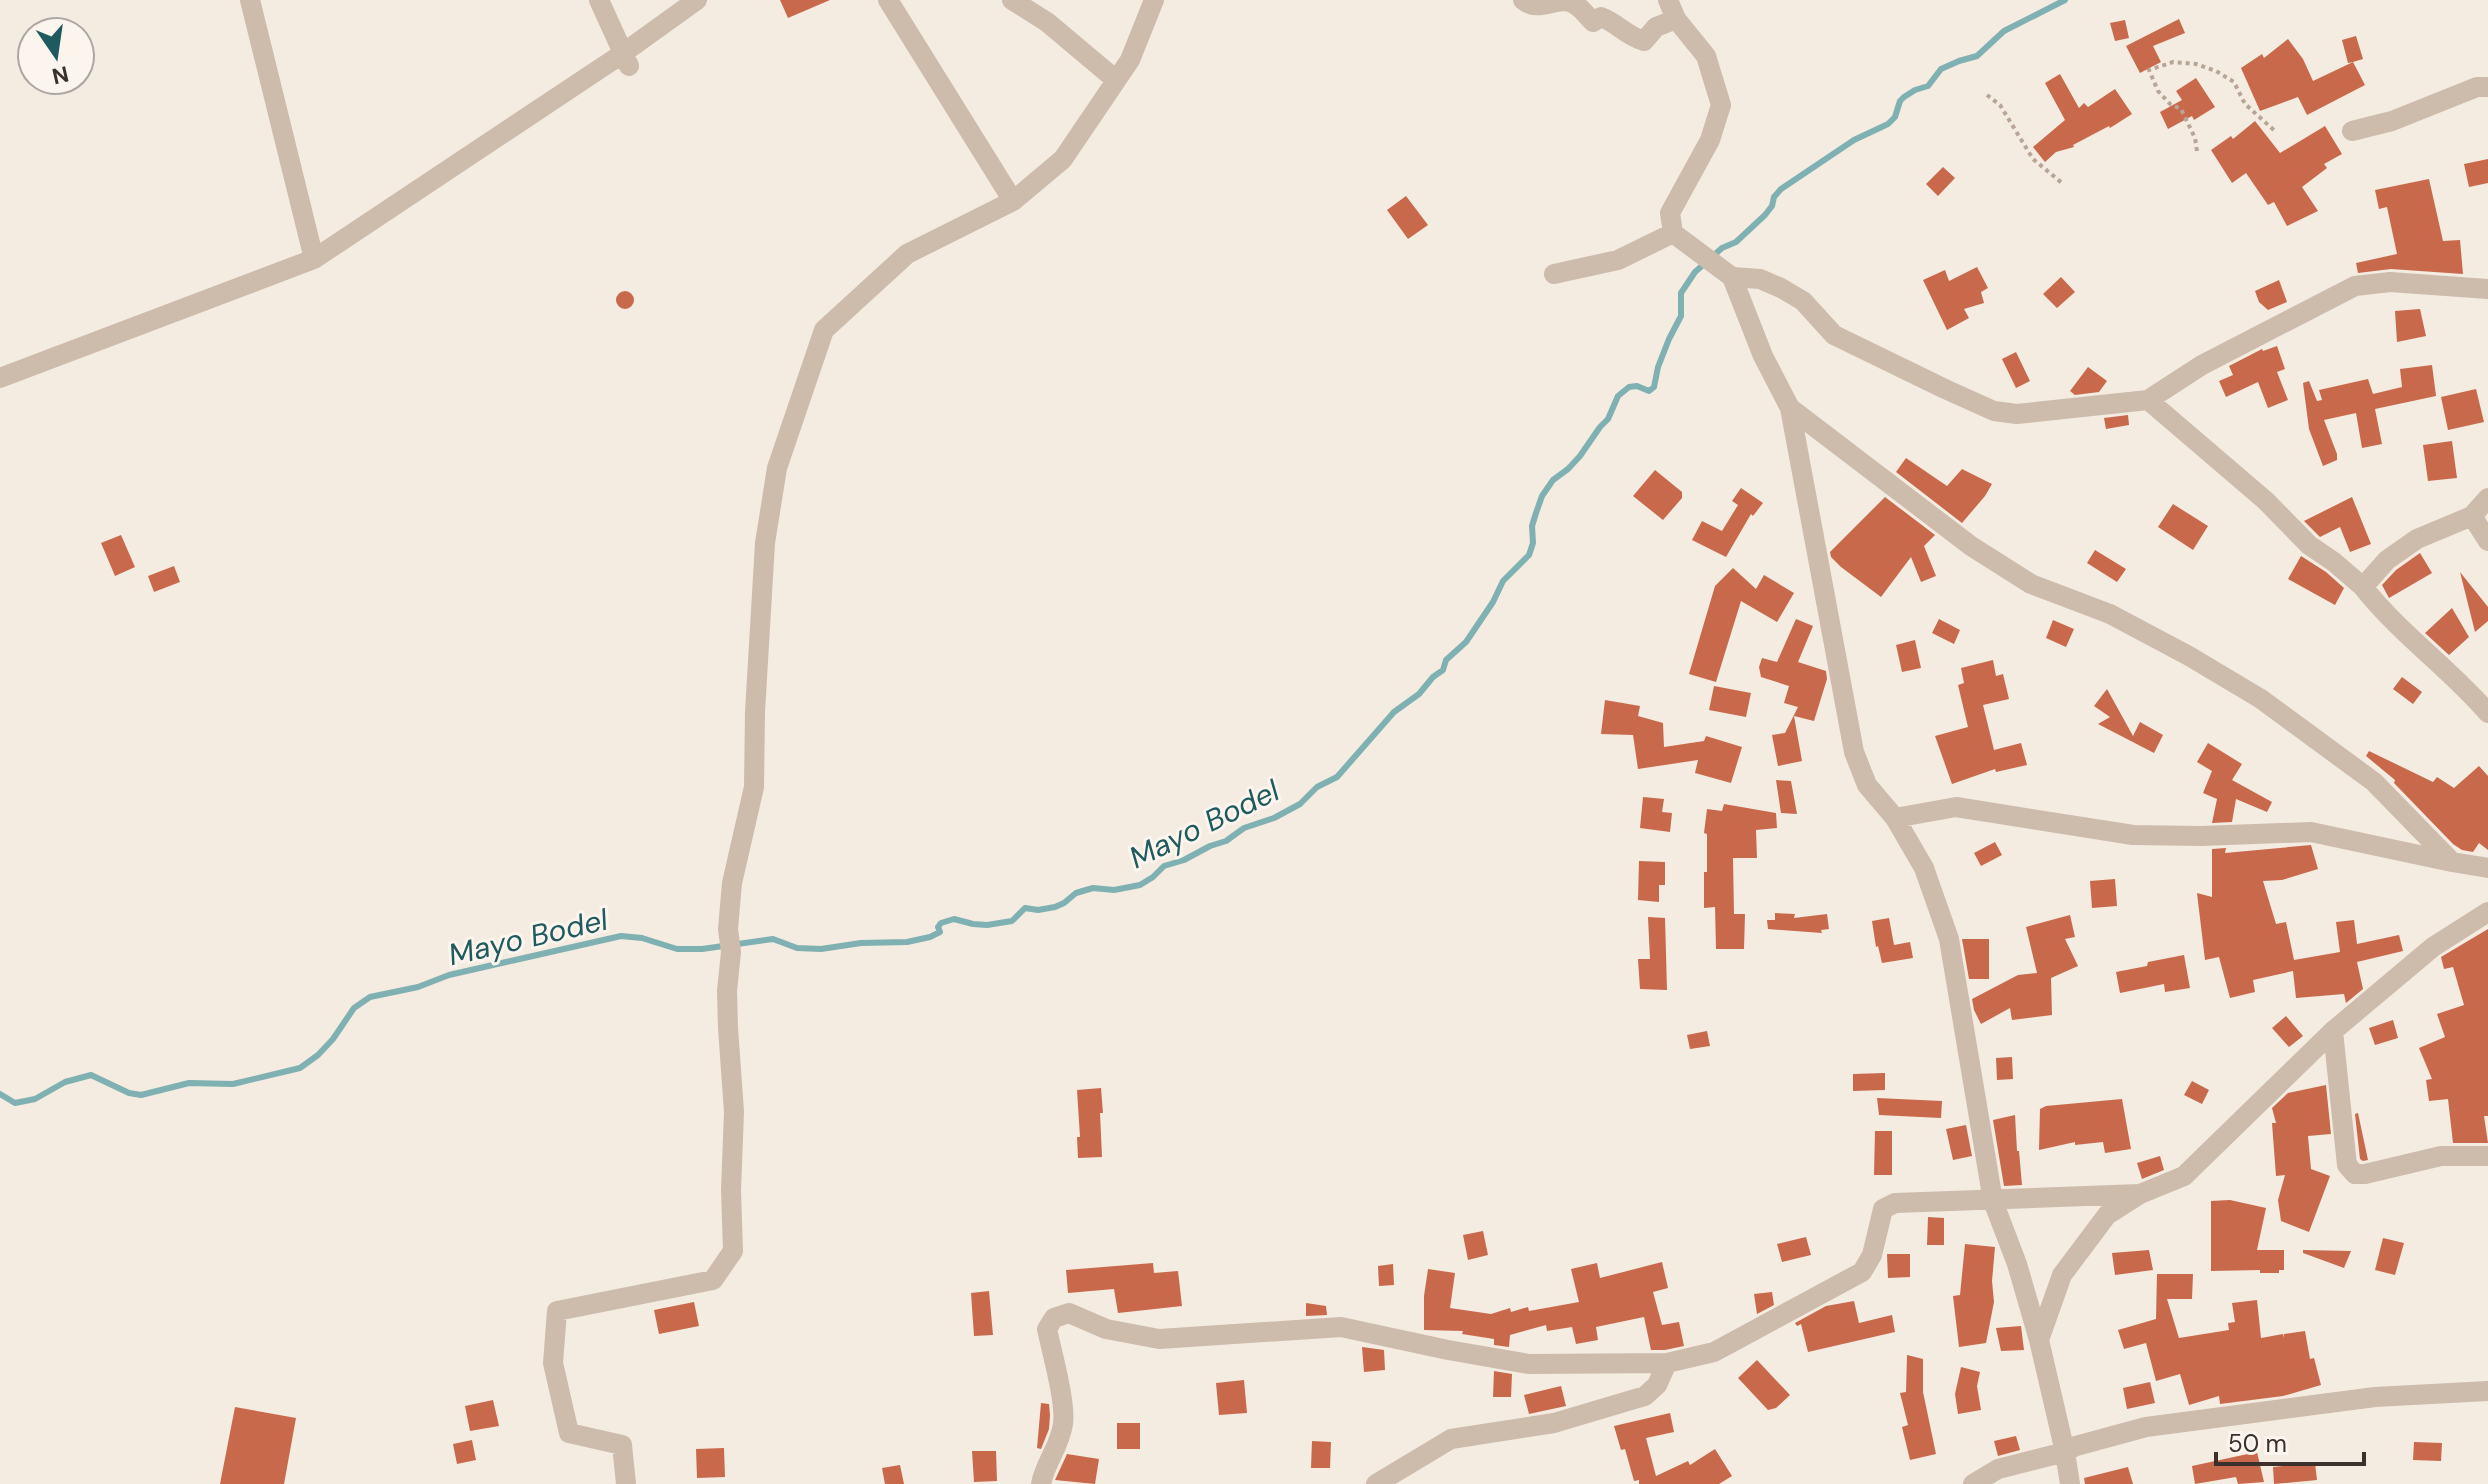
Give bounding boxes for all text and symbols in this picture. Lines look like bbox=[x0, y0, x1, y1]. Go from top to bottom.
north arrow bbox=[16, 16, 96, 96]
text: N bbox=[49, 59, 71, 91]
water label: Mayo Bodel bbox=[1123, 770, 1287, 877]
water label: Mayo Bodel bbox=[445, 899, 613, 974]
scale bar bbox=[2216, 1416, 2364, 1466]
text: 50 m bbox=[2228, 1428, 2287, 1459]

